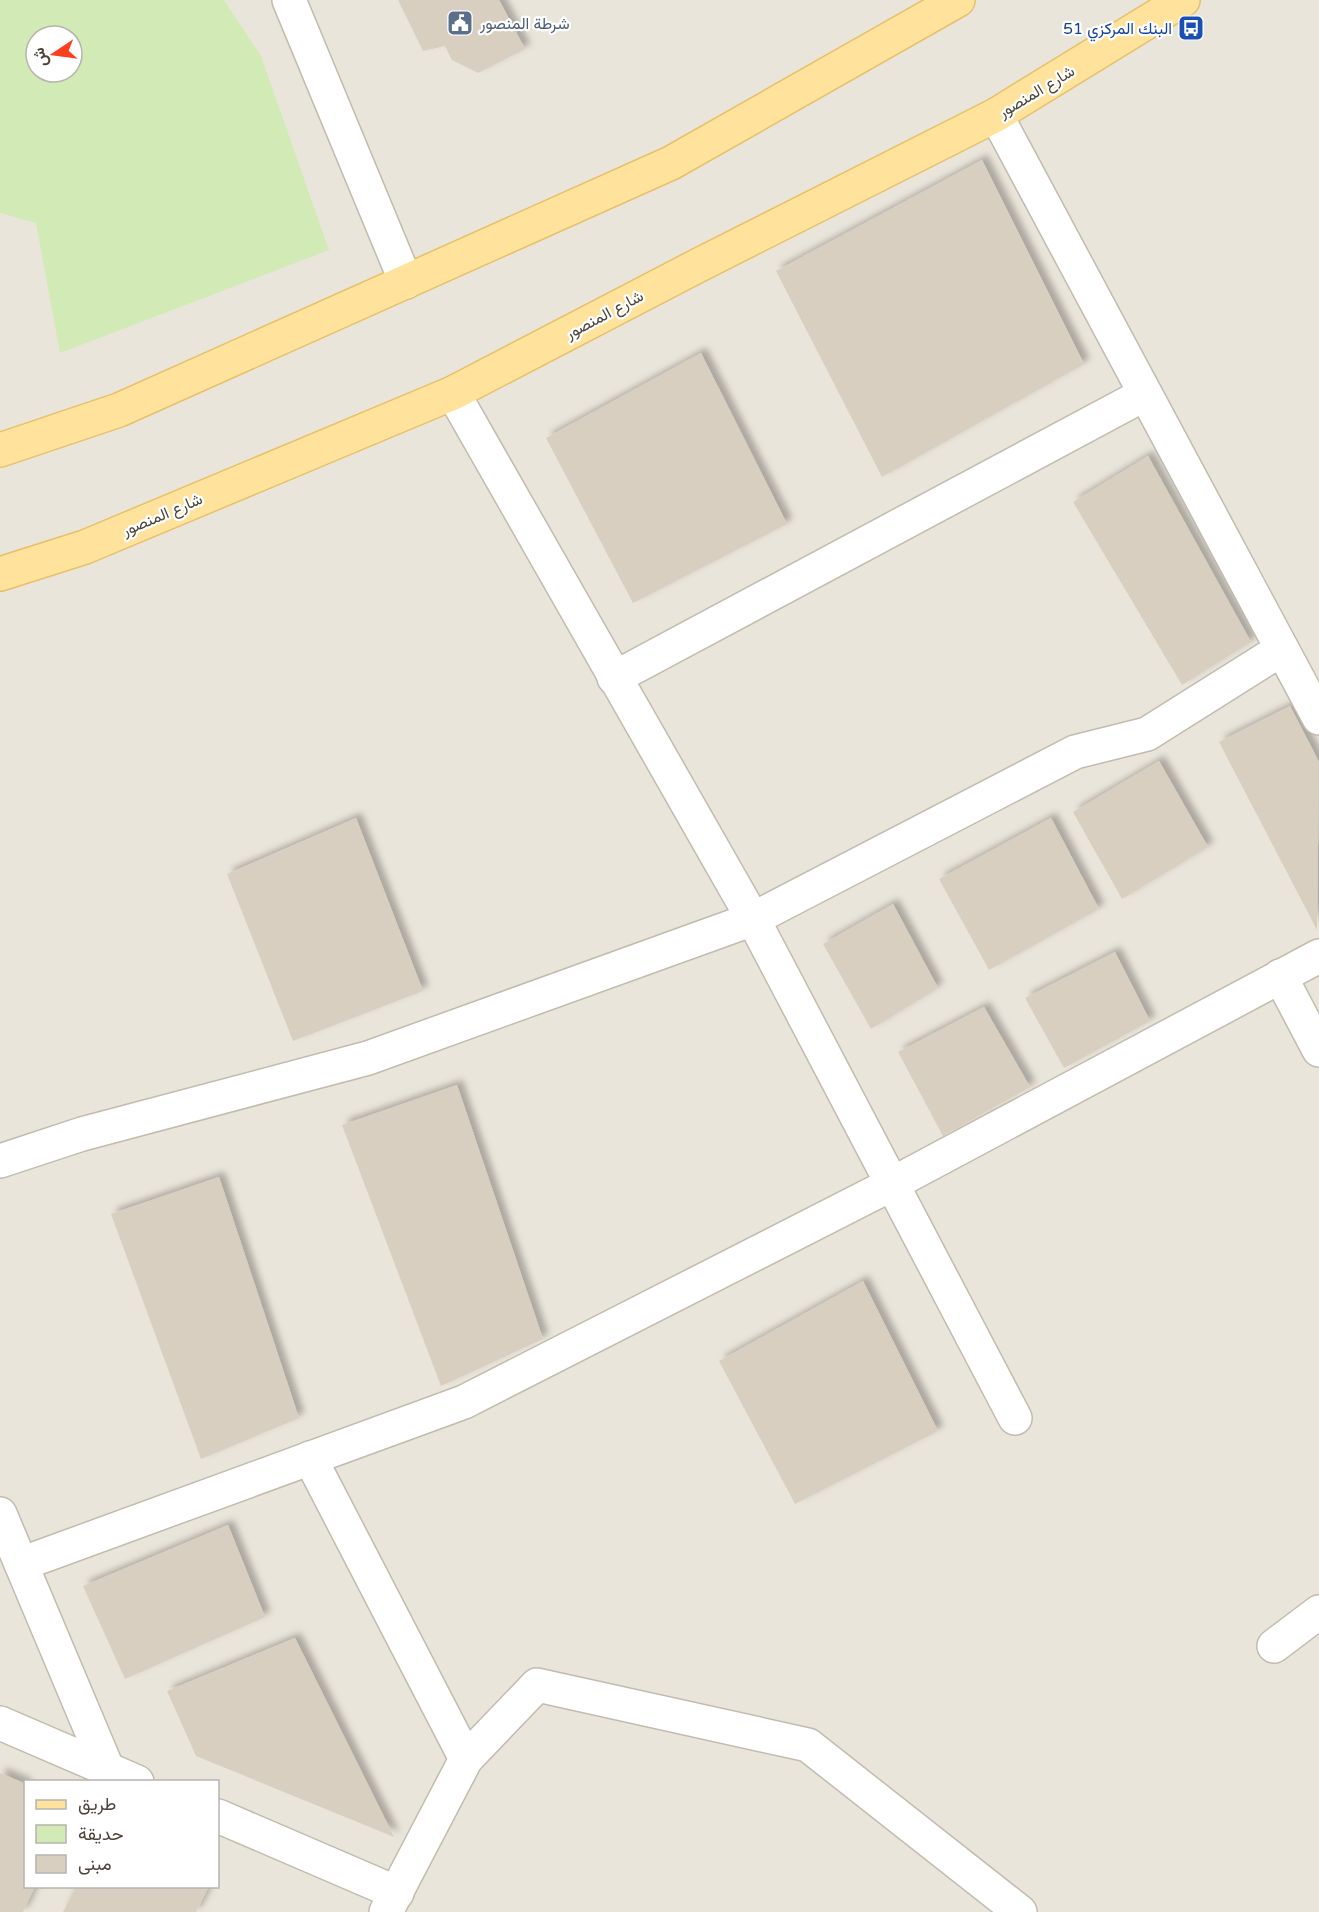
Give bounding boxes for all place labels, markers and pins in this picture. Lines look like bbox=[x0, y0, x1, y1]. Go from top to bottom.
public building icon: شرطة المنصور bbox=[445, 8, 475, 38]
bus stop icon: البنك المركزي 51 bbox=[1176, 13, 1206, 43]
place label: شرطة المنصور bbox=[479, 14, 570, 34]
place label: البنك المركزي 51 bbox=[1063, 19, 1172, 42]

